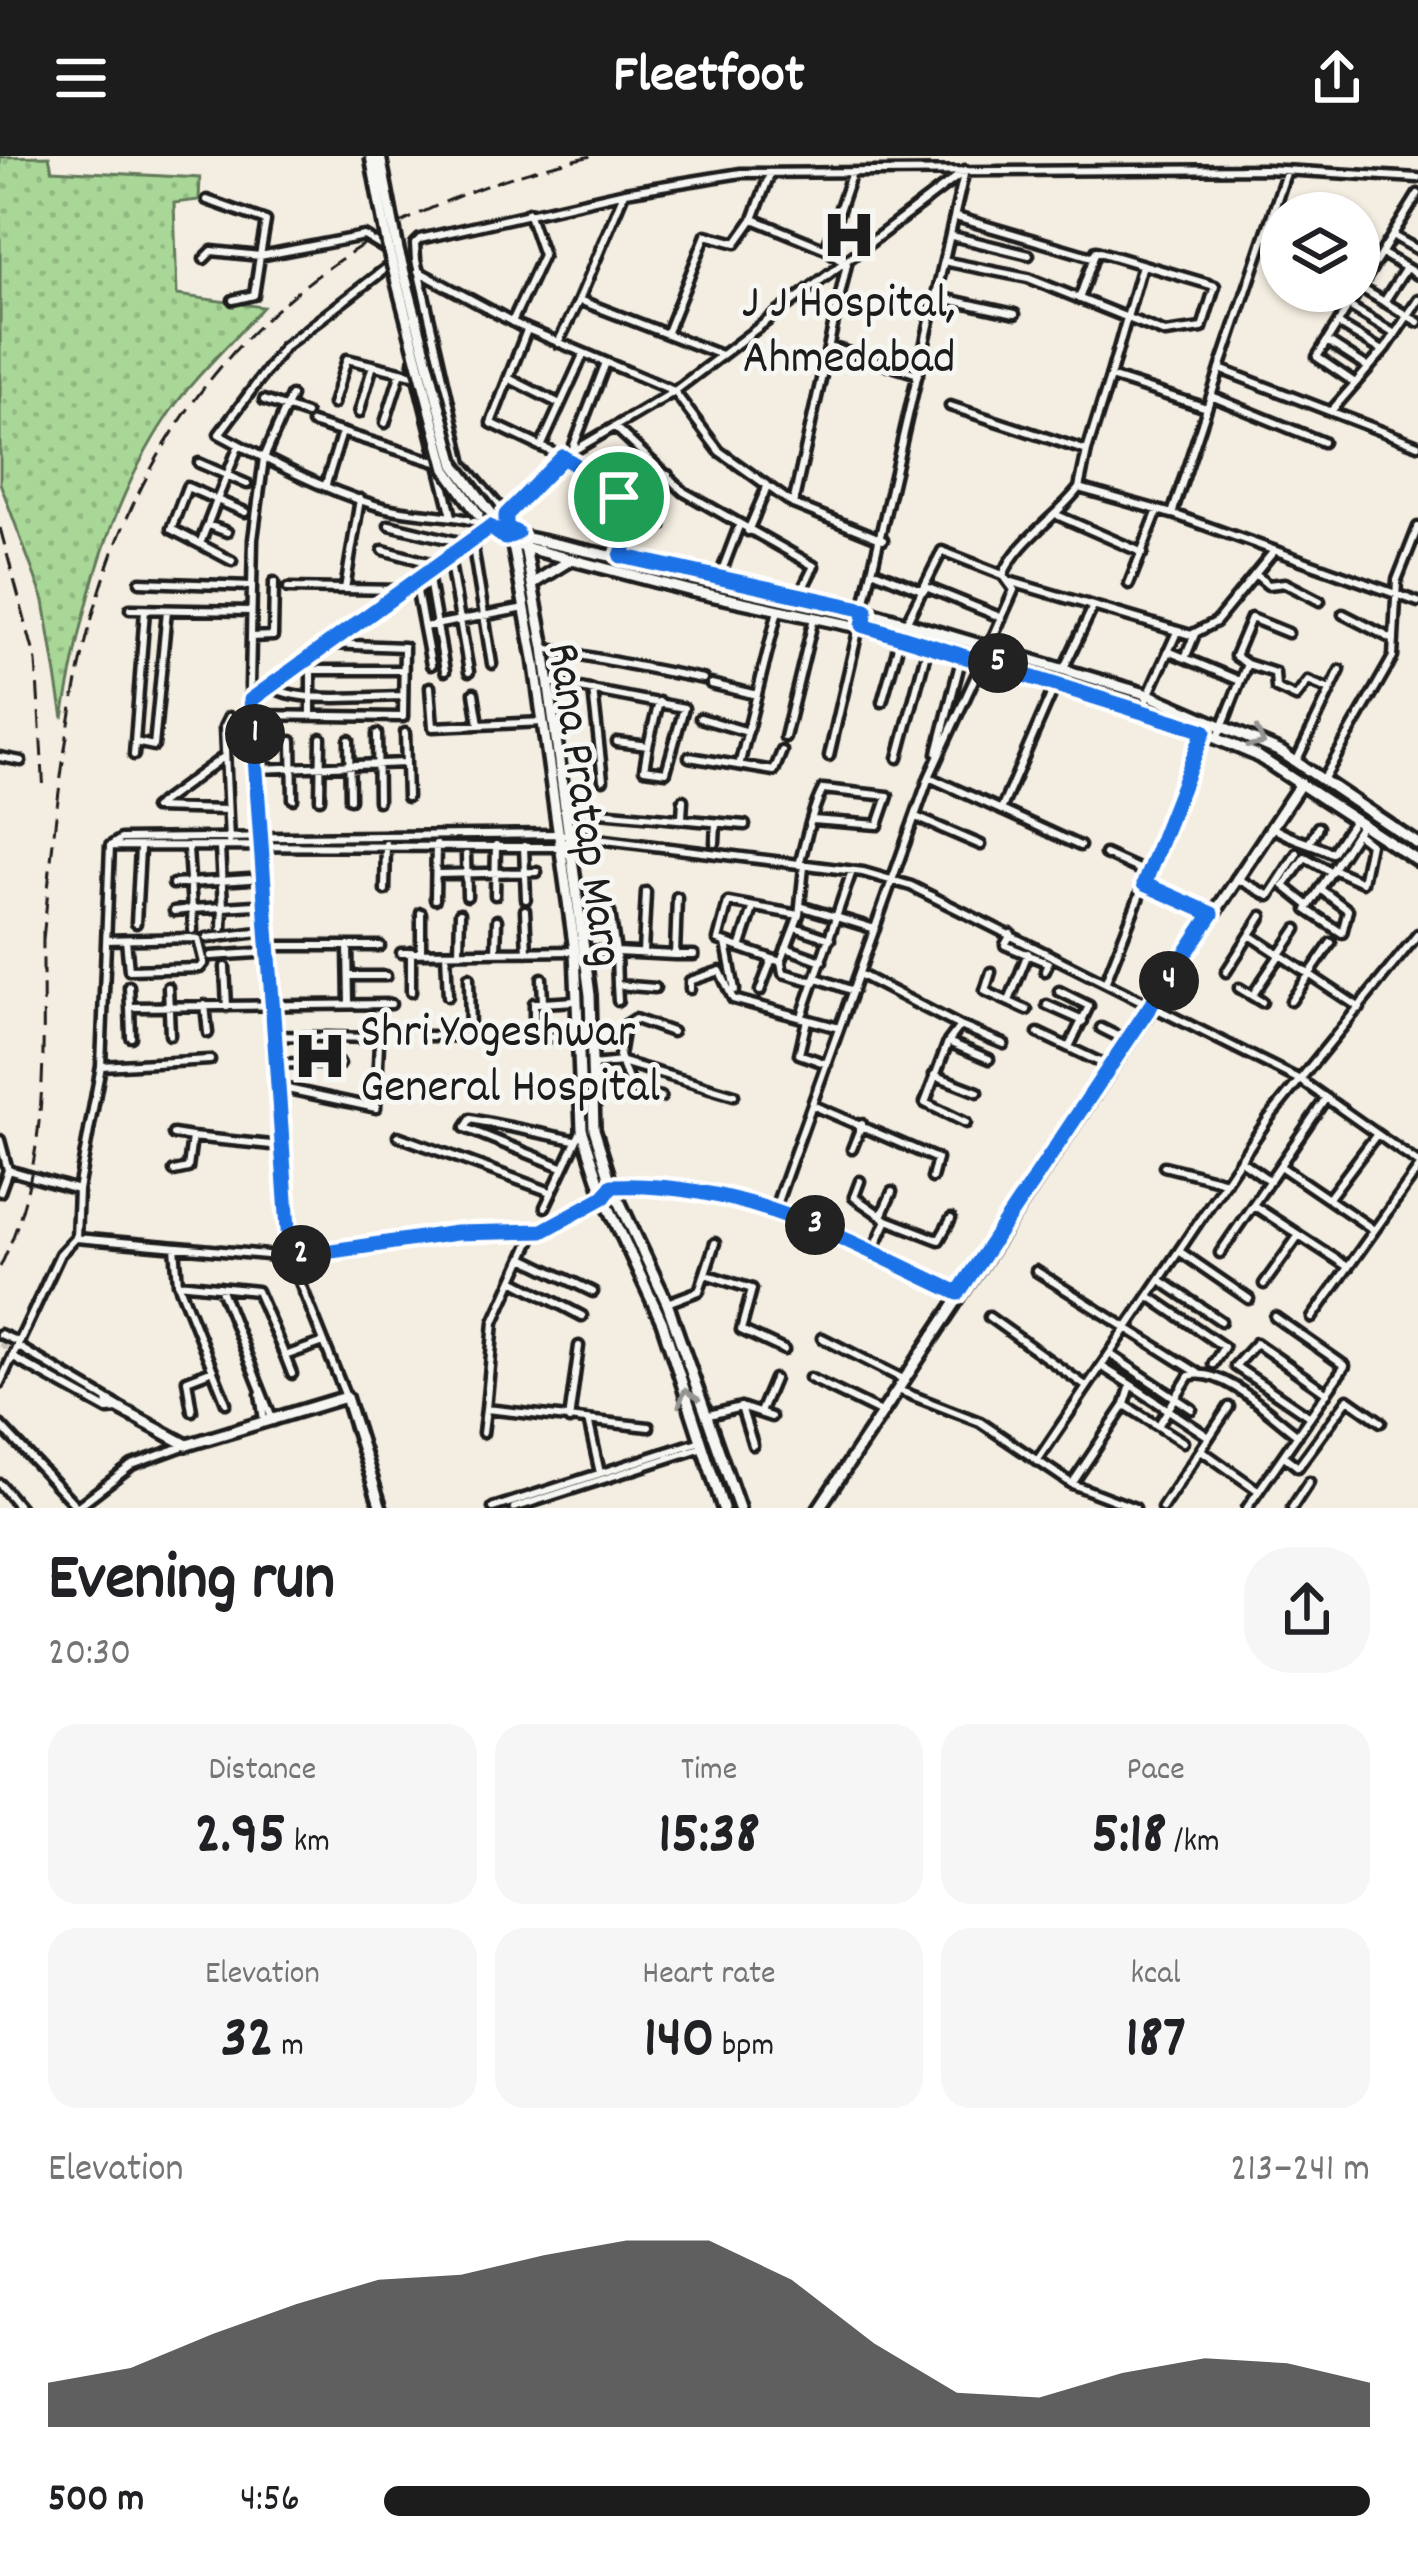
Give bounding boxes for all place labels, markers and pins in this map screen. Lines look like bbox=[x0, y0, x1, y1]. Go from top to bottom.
hospital icon: J J Hospital, Ahmedabad bbox=[820, 206, 878, 264]
place label: J J Hospital, Ahmedabad bbox=[742, 272, 956, 396]
pin bbox=[568, 446, 670, 548]
pin: 5 bbox=[968, 633, 1028, 693]
pin: 1 bbox=[225, 704, 285, 764]
pin: 4 bbox=[1139, 951, 1199, 1011]
place label: Shri Yogeshwar General Hospital bbox=[360, 1001, 660, 1125]
hospital icon: Shri Yogeshwar General Hospital bbox=[291, 1027, 349, 1085]
pin: 3 bbox=[785, 1195, 845, 1255]
pin: 2 bbox=[271, 1225, 331, 1285]

